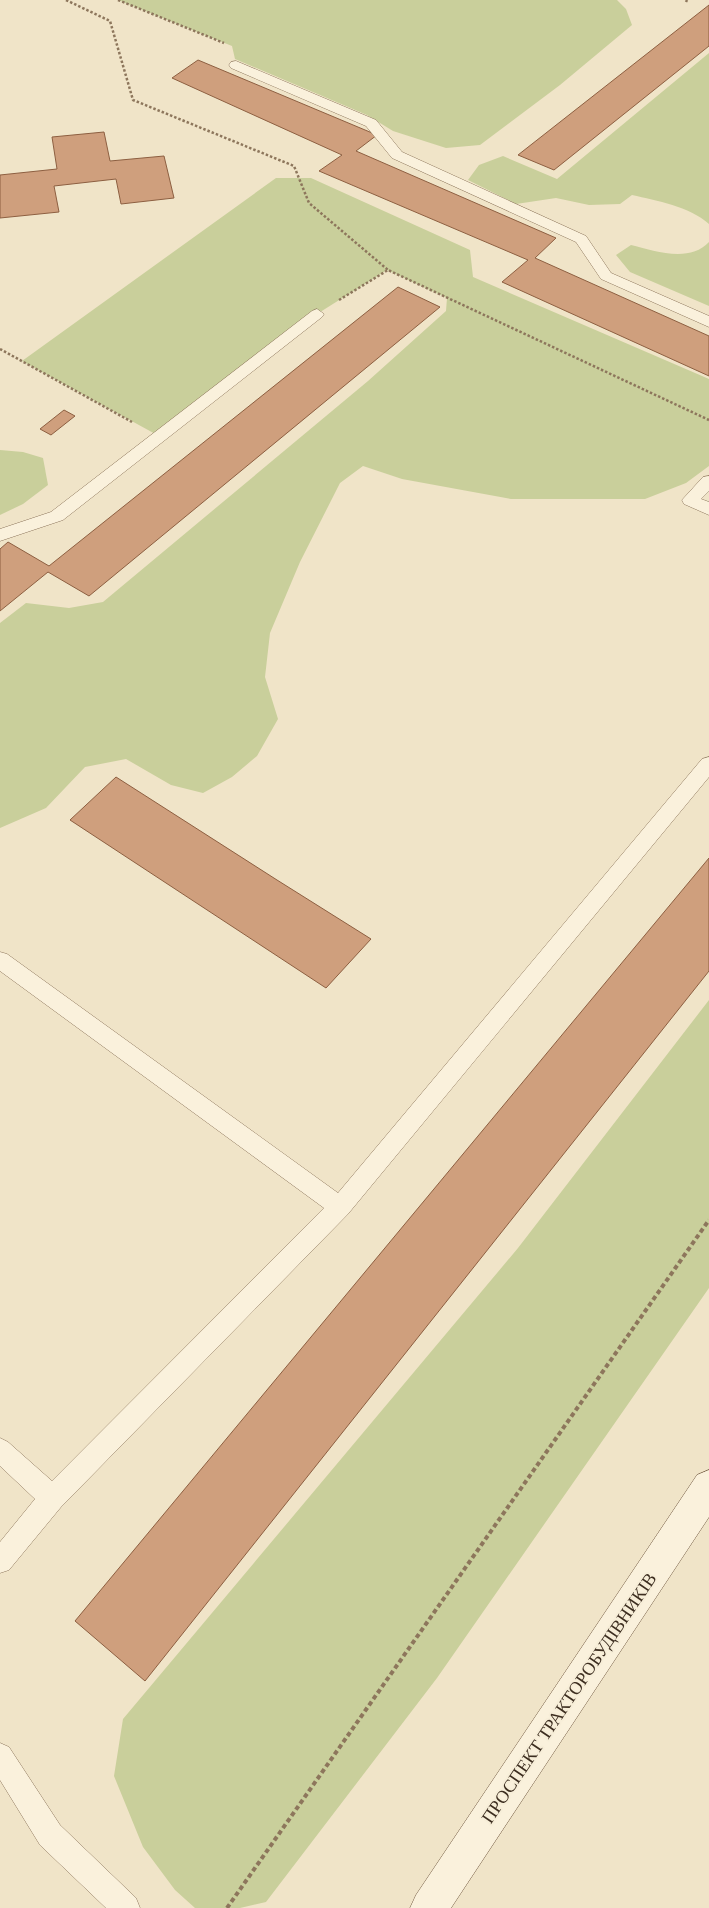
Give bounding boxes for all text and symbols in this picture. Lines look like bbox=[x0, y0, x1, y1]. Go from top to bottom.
street label: ПРОСПЕКТ ТРАКТОРОБУДІВНИКІВ bbox=[478, 1569, 660, 1827]

